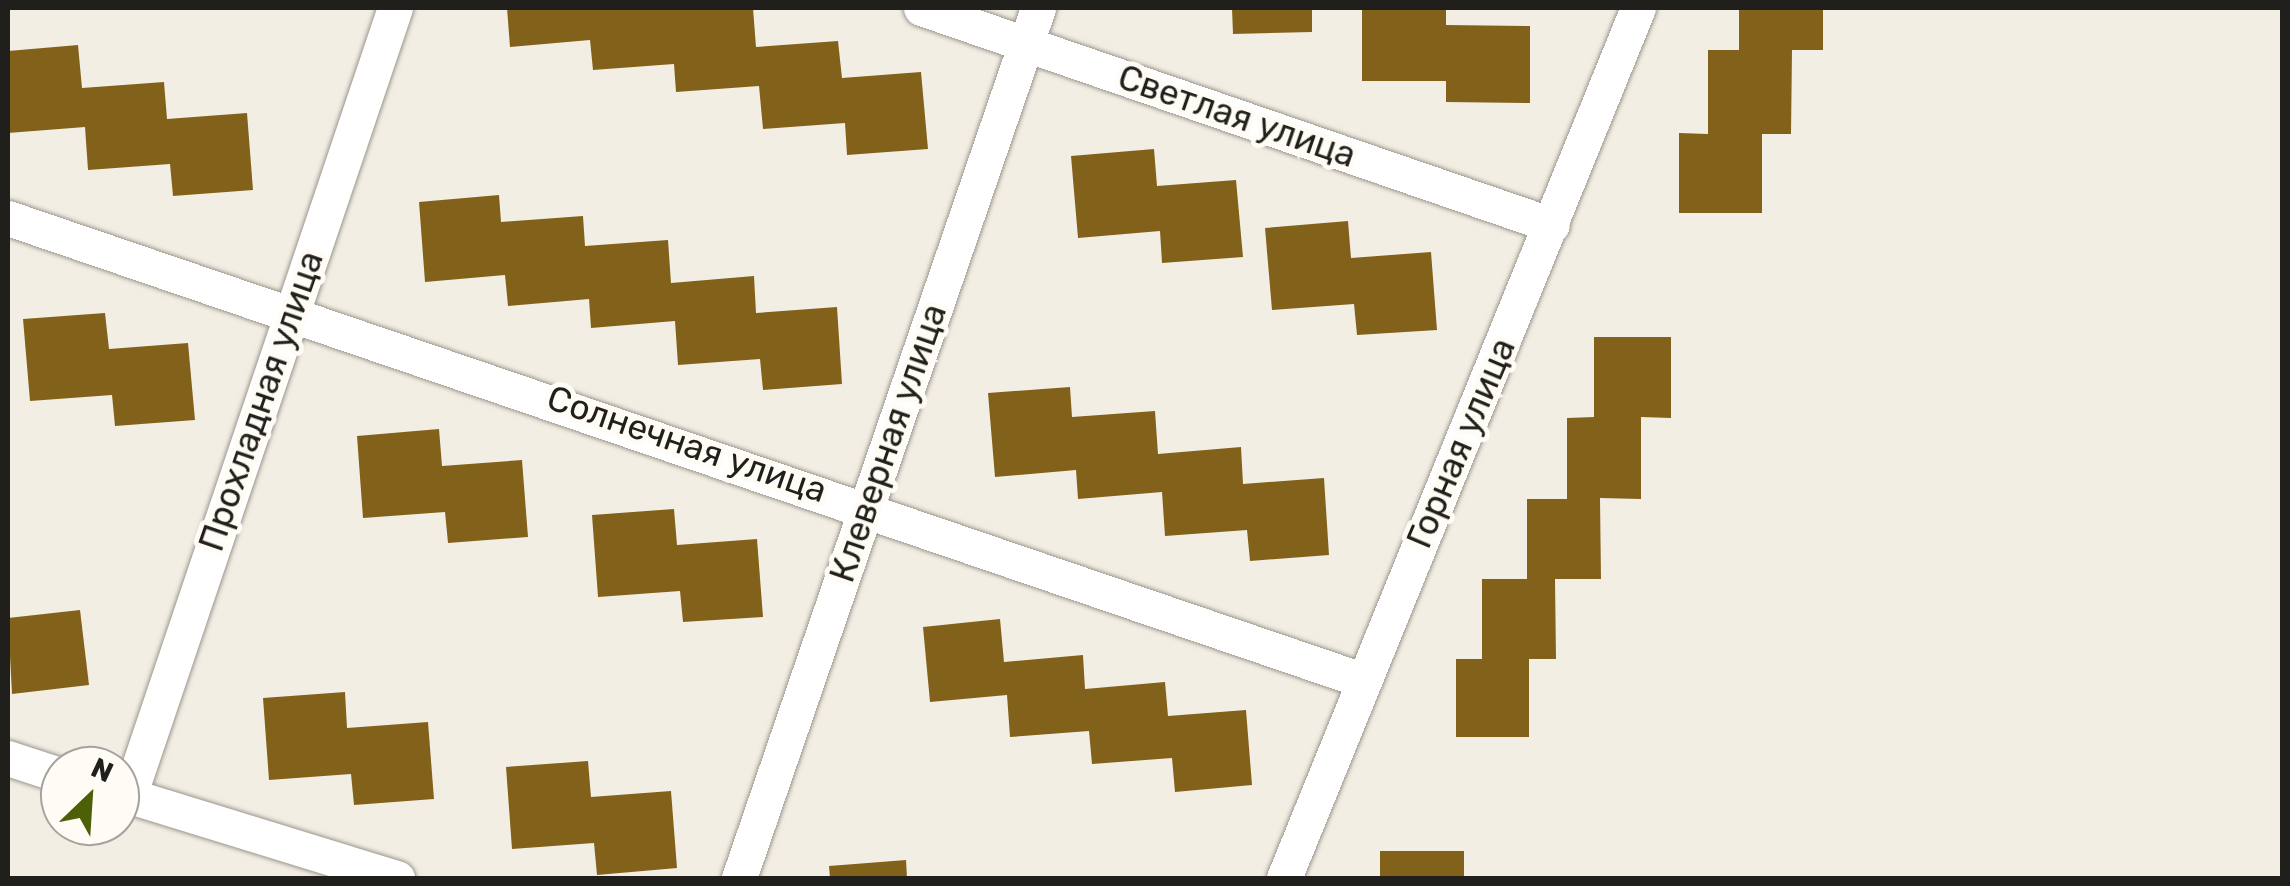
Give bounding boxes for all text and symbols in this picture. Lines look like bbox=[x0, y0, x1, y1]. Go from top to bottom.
street label: Светлая улица bbox=[1113, 56, 1361, 176]
street label: Прохладная улица bbox=[190, 246, 332, 556]
street label: Клеверная улица bbox=[821, 298, 955, 588]
street label: Горная улица bbox=[1398, 332, 1524, 554]
street label: Солнечная улица bbox=[542, 377, 832, 511]
north arrow bbox=[40, 746, 140, 846]
text: N bbox=[86, 751, 118, 789]

